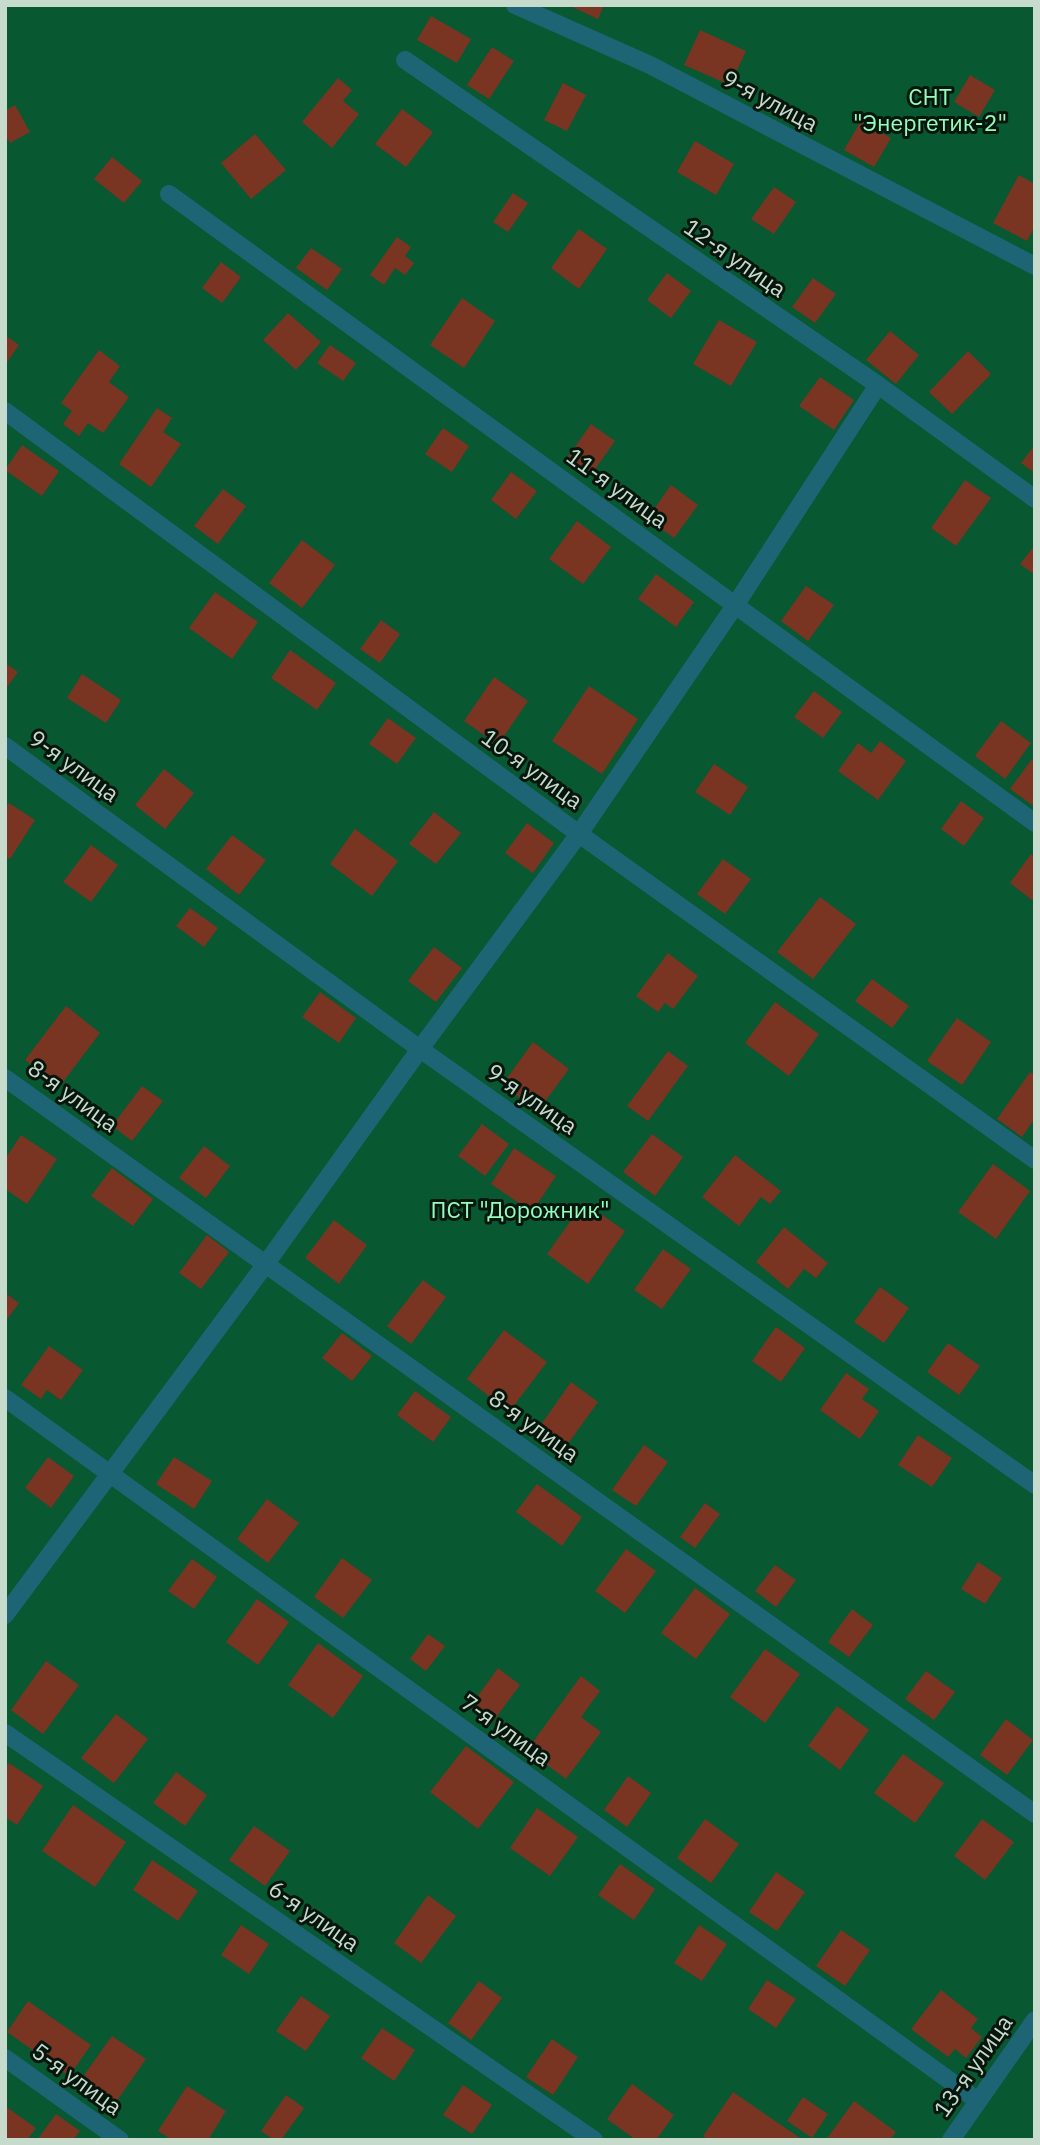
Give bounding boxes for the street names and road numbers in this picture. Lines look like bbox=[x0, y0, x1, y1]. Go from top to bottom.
street label: 9-я улица bbox=[717, 62, 824, 138]
street label: 12-я улица bbox=[679, 211, 793, 303]
street label: 11-я улица bbox=[561, 440, 674, 534]
street label: 10-я улица bbox=[476, 721, 589, 815]
street label: 9-я улица bbox=[24, 722, 126, 808]
street label: 8-я улица bbox=[23, 1052, 125, 1138]
street label: 9-я улица bbox=[481, 1056, 584, 1140]
street label: 8-я улица bbox=[484, 1382, 586, 1468]
street label: 7-я улица bbox=[456, 1686, 558, 1772]
street label: 6-я улица bbox=[263, 1873, 366, 1957]
street label: 13-я улица bbox=[926, 2008, 1018, 2122]
street label: 5-я улица bbox=[27, 2035, 129, 2121]

